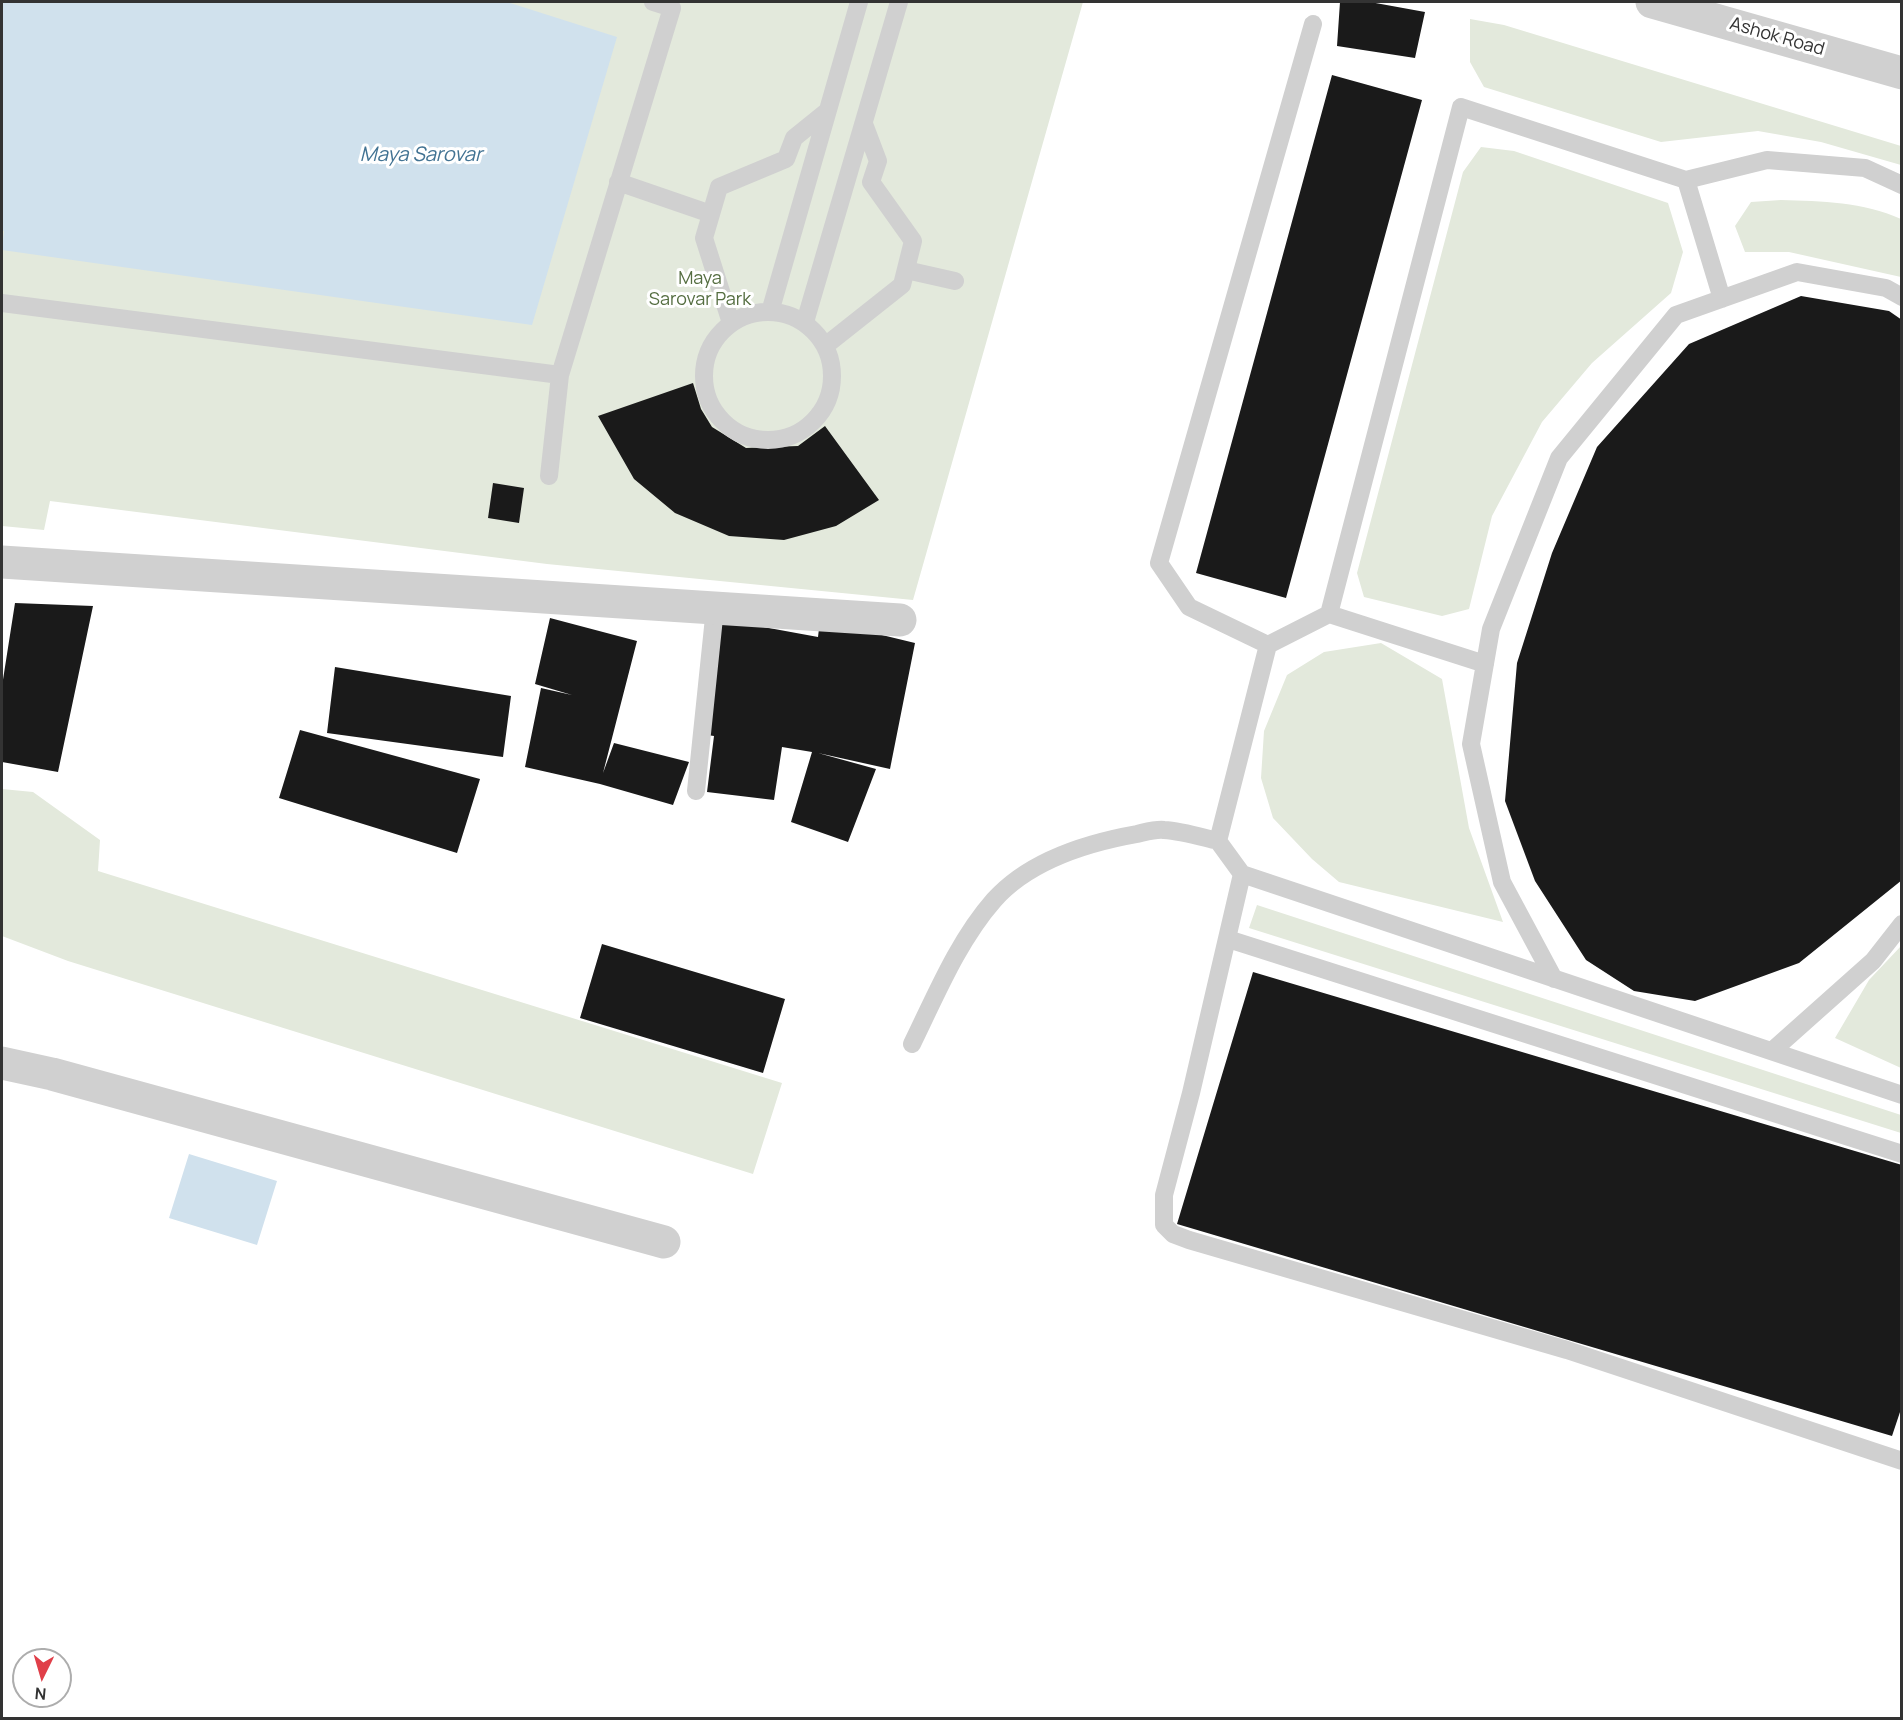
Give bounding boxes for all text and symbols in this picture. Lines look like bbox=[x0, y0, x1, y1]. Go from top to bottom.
street label: Ashok Road bbox=[1727, 13, 1827, 61]
water label: Maya Sarovar bbox=[360, 143, 482, 167]
park label: Maya Sarovar Park bbox=[649, 268, 751, 310]
north arrow bbox=[12, 1648, 72, 1708]
text: N bbox=[34, 1682, 47, 1705]

